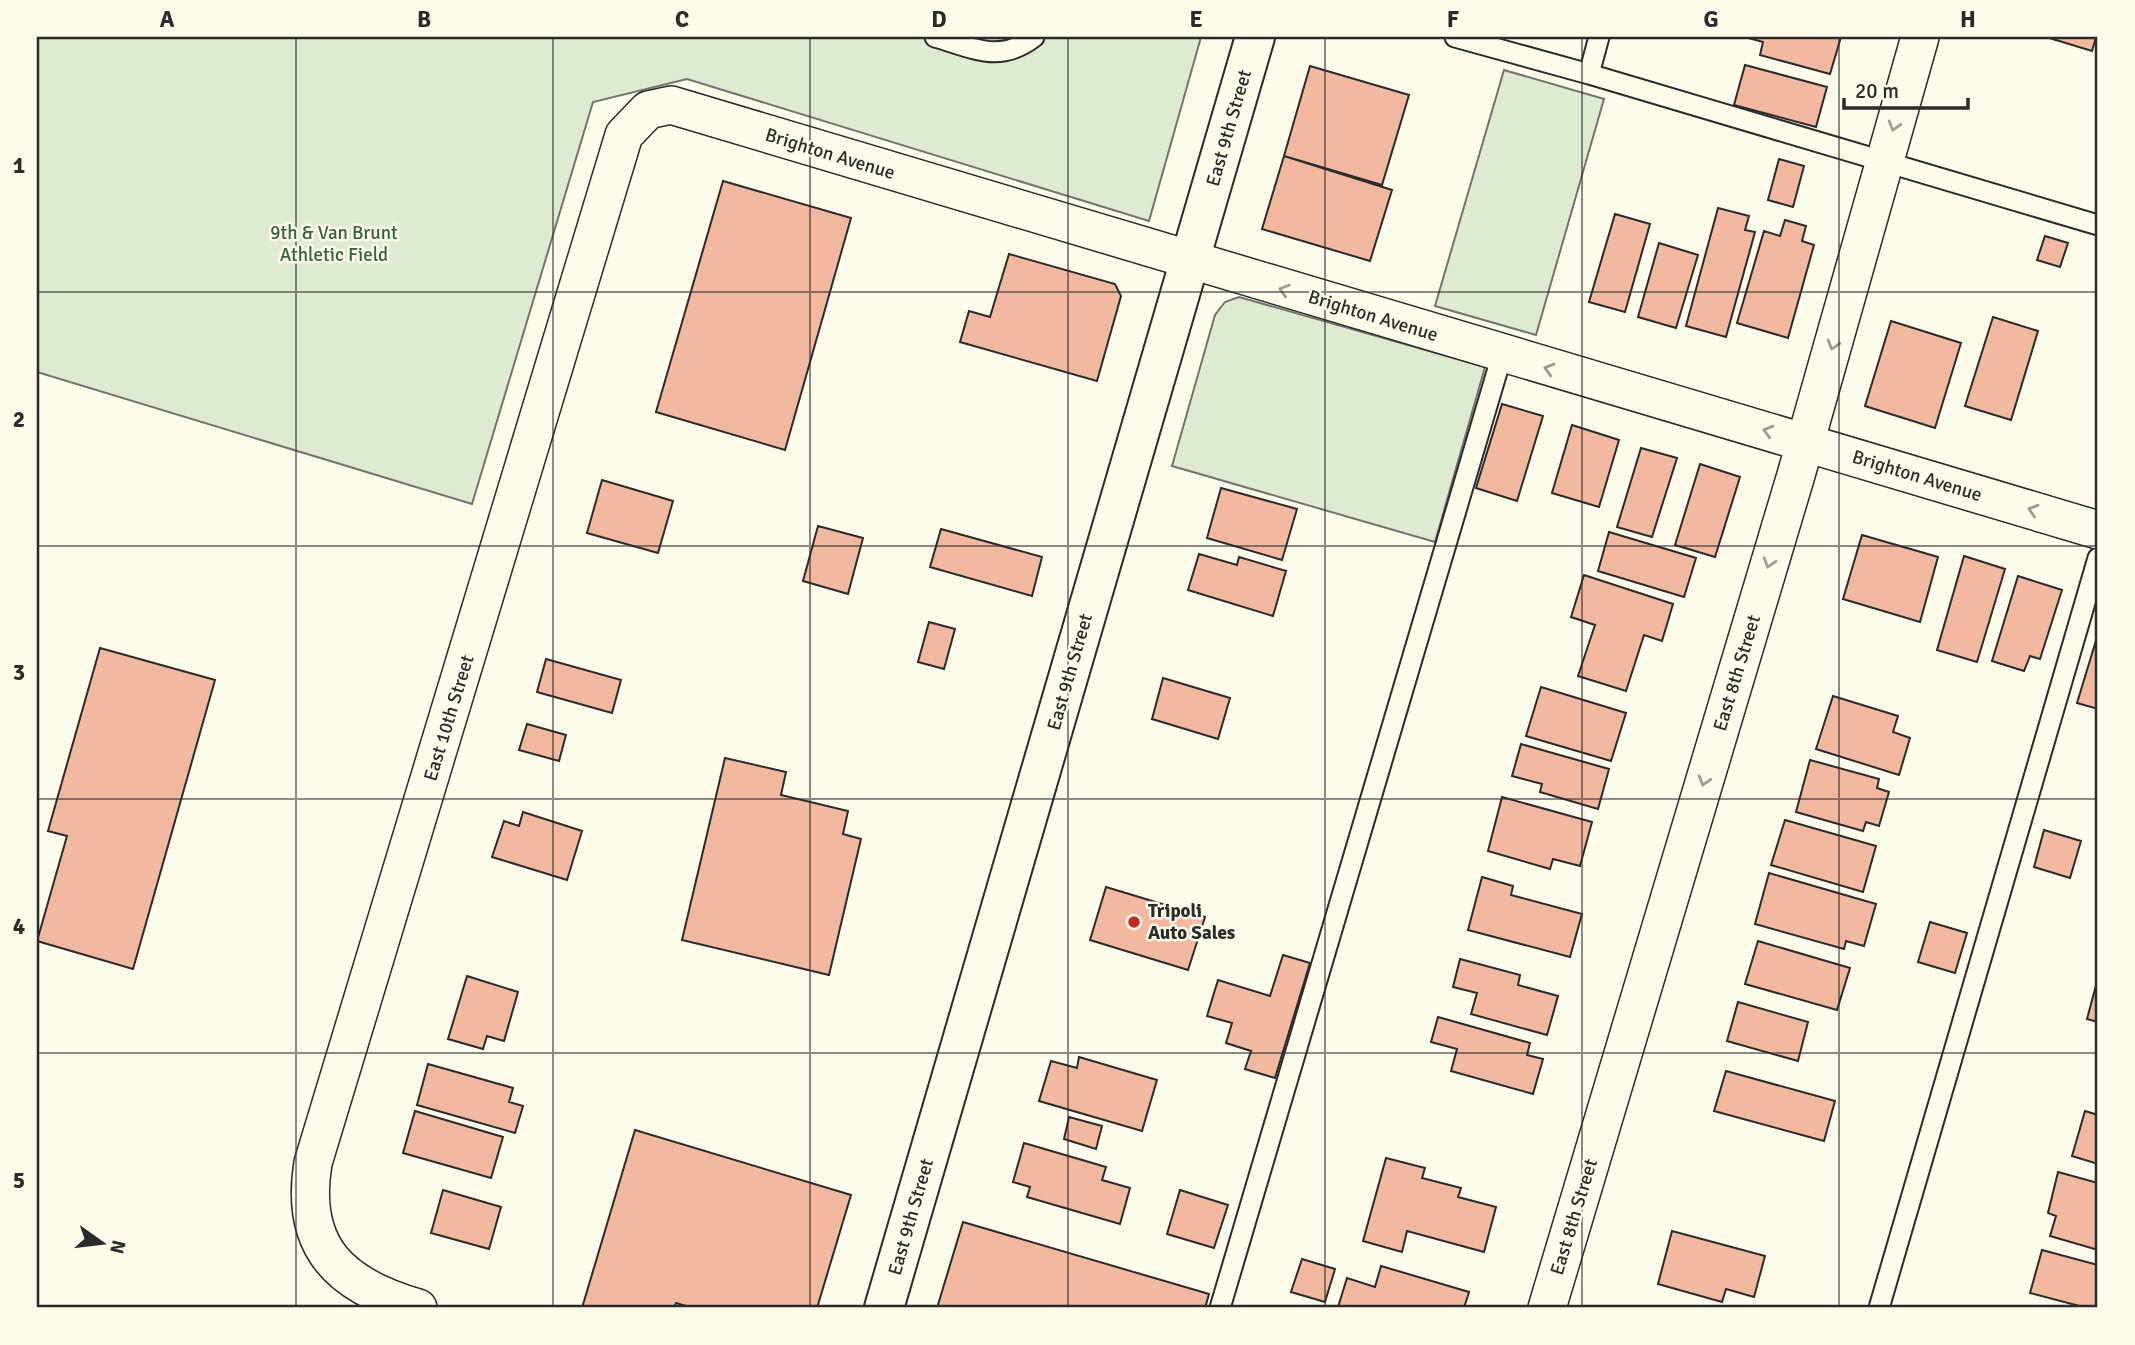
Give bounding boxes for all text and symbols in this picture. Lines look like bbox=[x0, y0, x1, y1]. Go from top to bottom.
text: A bbox=[160, 5, 175, 34]
text: B bbox=[417, 5, 431, 34]
text: C bbox=[675, 5, 689, 34]
text: D bbox=[931, 5, 947, 34]
text: E bbox=[1189, 5, 1203, 34]
text: F bbox=[1447, 5, 1459, 34]
text: G bbox=[1703, 5, 1719, 34]
text: H bbox=[1960, 5, 1976, 34]
scale bar bbox=[1844, 66, 1969, 110]
street label: East 9th Street bbox=[1201, 67, 1257, 189]
text: 20 m bbox=[1855, 78, 1899, 104]
one-way arrow bbox=[1888, 120, 1903, 132]
street label: Brighton Avenue bbox=[762, 123, 898, 185]
text: 1 bbox=[13, 151, 25, 180]
park label: 9th & Van Brunt Athletic Field bbox=[270, 221, 398, 267]
one-way arrow bbox=[1278, 283, 1290, 298]
street label: Brighton Avenue bbox=[1305, 285, 1441, 347]
one-way arrow bbox=[1826, 339, 1841, 351]
one-way arrow bbox=[1543, 362, 1555, 377]
text: 2 bbox=[13, 405, 25, 434]
one-way arrow bbox=[1762, 425, 1774, 440]
street label: Brighton Avenue bbox=[1849, 445, 1985, 507]
one-way arrow bbox=[2027, 504, 2039, 519]
one-way arrow bbox=[1763, 557, 1778, 569]
street label: East 9th Street bbox=[1042, 611, 1098, 733]
street label: East 8th Street bbox=[1708, 612, 1766, 734]
street label: East 10th Street bbox=[418, 652, 480, 784]
text: 3 bbox=[13, 658, 25, 687]
one-way arrow bbox=[1698, 775, 1713, 787]
place label: Tripoli Auto Sales bbox=[1148, 899, 1235, 945]
text: 4 bbox=[13, 912, 25, 941]
marker: Tripoli Auto Sales bbox=[1126, 914, 1142, 930]
street label: East 9th Street bbox=[883, 1156, 939, 1278]
street label: East 8th Street bbox=[1545, 1156, 1603, 1278]
text: 5 bbox=[13, 1166, 25, 1195]
north arrow bbox=[66, 1208, 136, 1278]
text: N bbox=[104, 1238, 131, 1256]

